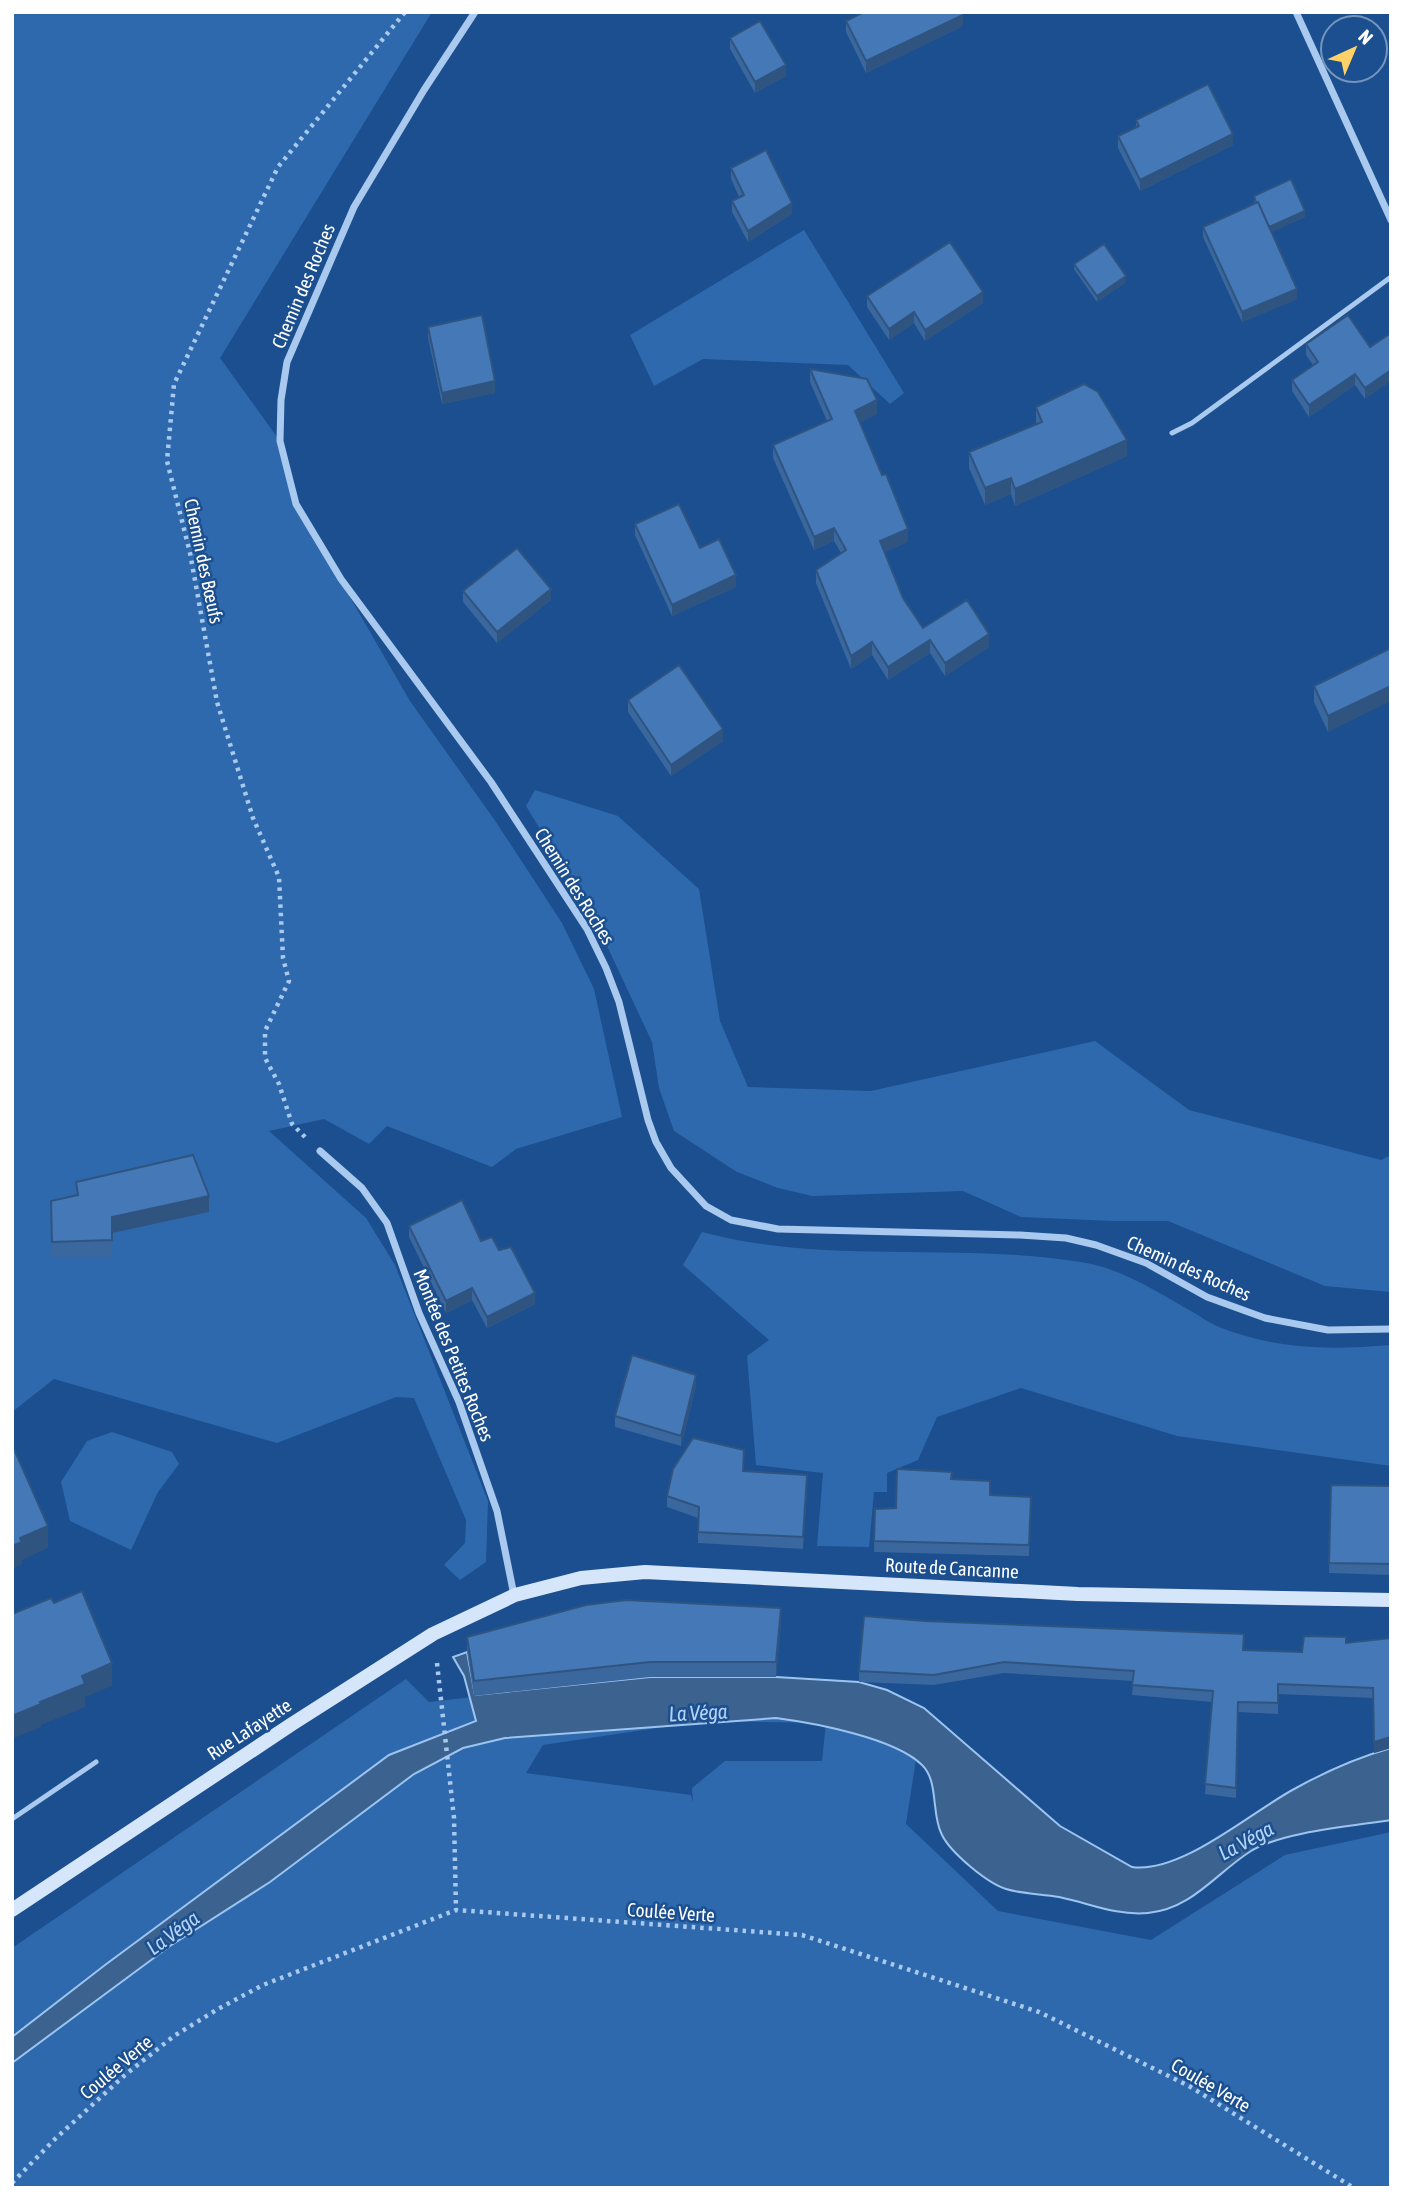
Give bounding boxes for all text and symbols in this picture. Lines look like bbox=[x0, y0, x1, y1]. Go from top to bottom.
north arrow bbox=[1319, 14, 1389, 84]
text: N bbox=[1354, 25, 1377, 49]
street label: Chemin des Roches bbox=[267, 220, 339, 352]
street label: Chemin des Bœufs bbox=[180, 497, 228, 626]
street label: Chemin des Roches bbox=[530, 824, 620, 949]
street label: Chemin des Roches bbox=[1124, 1231, 1255, 1305]
street label: Montée des Petites Roches bbox=[409, 1266, 499, 1445]
street label: Route de Cancanne bbox=[885, 1554, 1019, 1582]
street label: Rue Lafayette bbox=[203, 1694, 295, 1764]
water label: La Véga bbox=[668, 1698, 728, 1726]
water label: La Véga bbox=[1214, 1816, 1277, 1865]
street label: Coulée Verte bbox=[626, 1898, 716, 1926]
water label: La Véga bbox=[142, 1905, 203, 1959]
street label: Coulée Verte bbox=[75, 2030, 157, 2104]
street label: Coulée Verte bbox=[1167, 2053, 1255, 2117]

